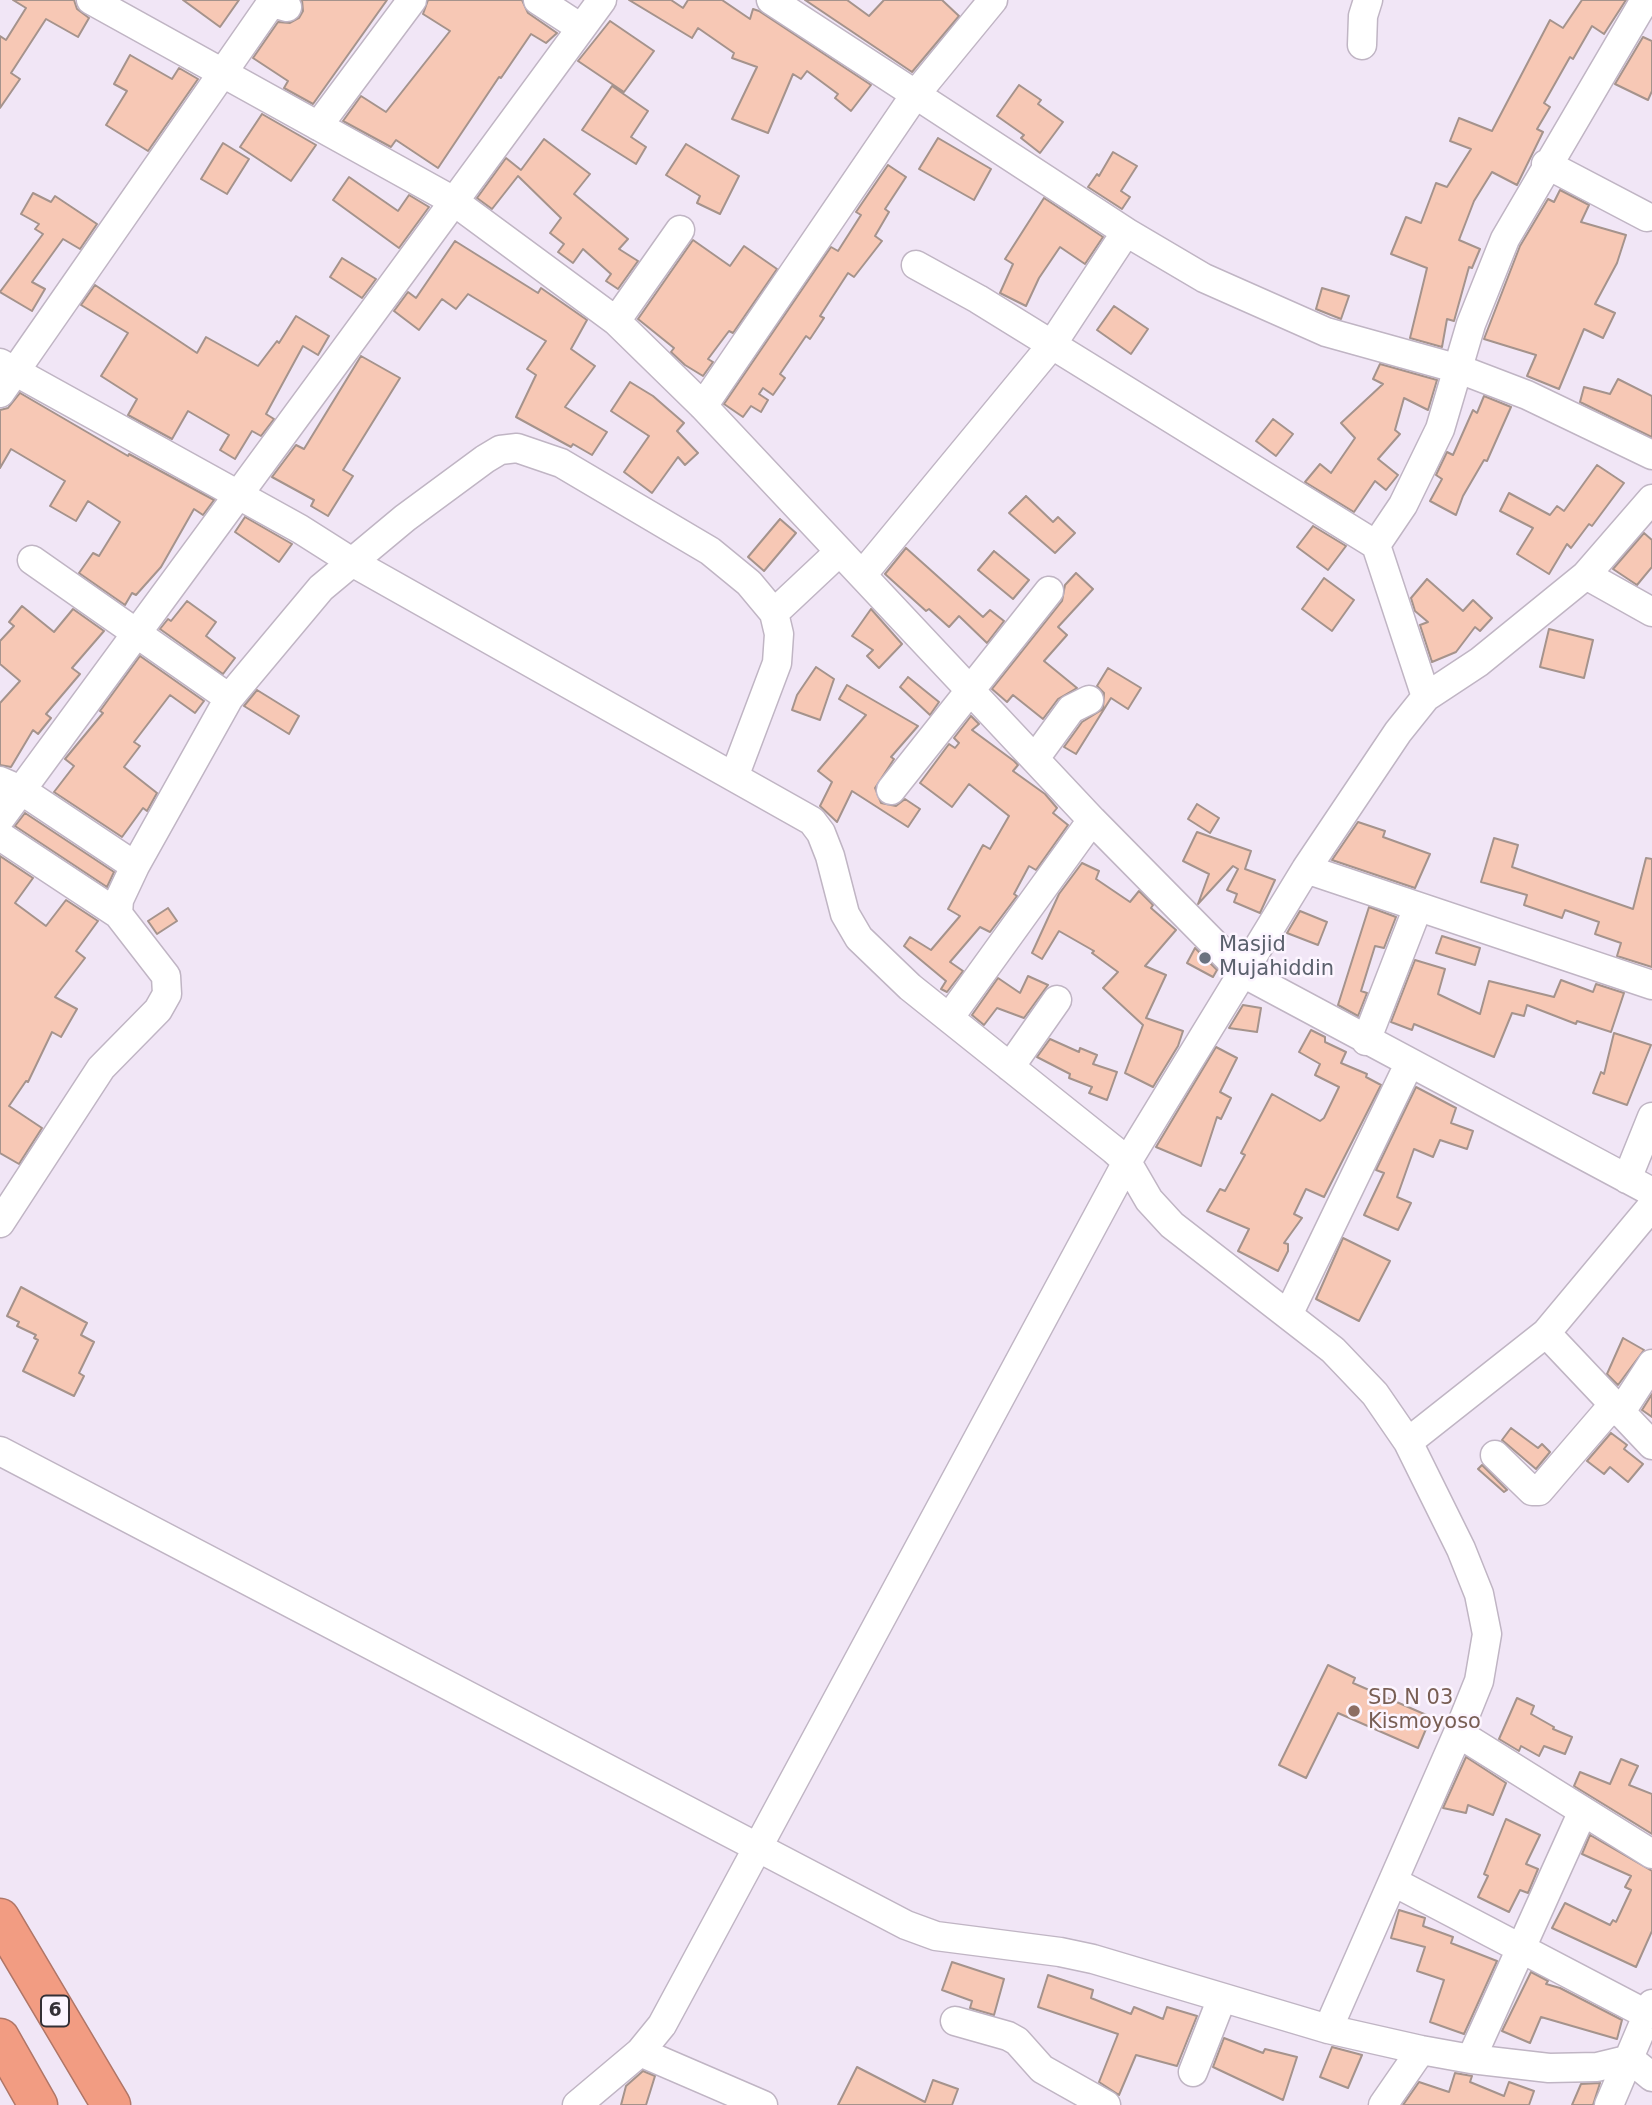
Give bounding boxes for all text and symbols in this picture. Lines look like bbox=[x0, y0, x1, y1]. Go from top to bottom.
place label: Masjid Mujahiddin bbox=[1219, 933, 1334, 983]
marker: Masjid Mujahiddin bbox=[1197, 950, 1213, 966]
place label: SD N 03 Kismoyoso bbox=[1368, 1686, 1481, 1736]
marker: SD N 03 Kismoyoso bbox=[1346, 1703, 1362, 1719]
road number: 6 bbox=[41, 1996, 69, 2026]

